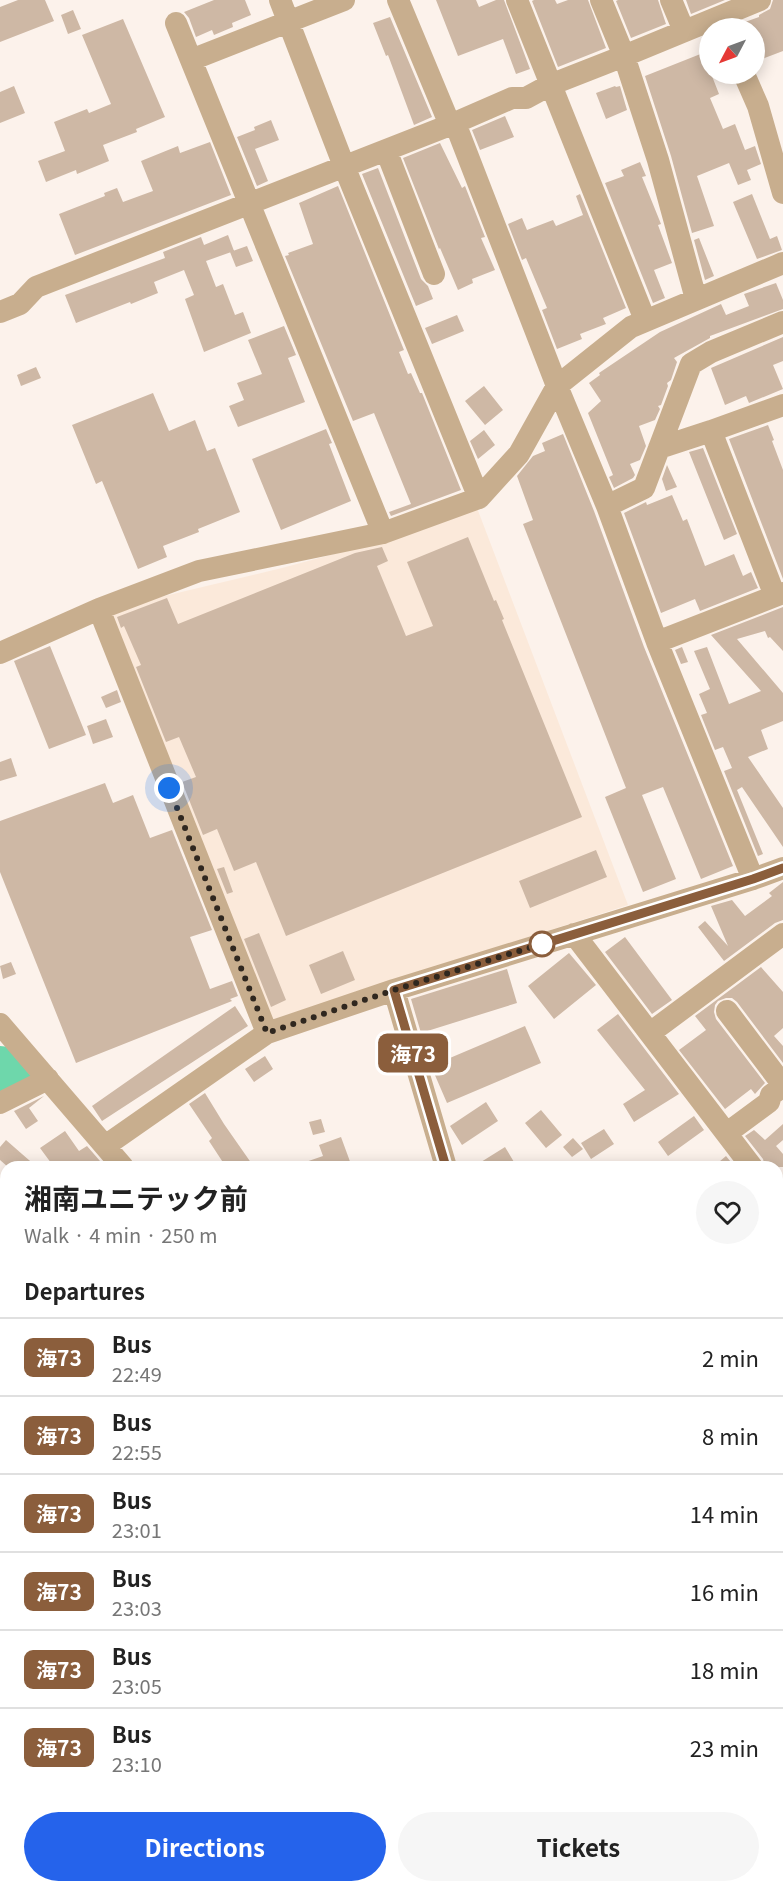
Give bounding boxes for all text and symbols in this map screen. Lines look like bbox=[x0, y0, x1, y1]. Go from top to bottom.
north arrow bbox=[699, 18, 765, 84]
map controls bbox=[699, 18, 765, 84]
your location bbox=[154, 773, 184, 803]
unlabelled marker bbox=[529, 931, 555, 957]
line badge: 海73 bbox=[378, 1034, 448, 1072]
text: 海73 bbox=[390, 1038, 436, 1068]
text: 湘南ユニテック前 bbox=[24, 1177, 248, 1217]
button: heart bbox=[696, 1181, 759, 1244]
text: Walk · 4 min · 250 m bbox=[24, 1220, 218, 1249]
text: Departures bbox=[24, 1274, 145, 1306]
text: Bus bbox=[112, 1327, 152, 1359]
text: 2 min bbox=[702, 1341, 759, 1373]
text: 海73 bbox=[36, 1342, 82, 1372]
text: 22:49 bbox=[112, 1359, 162, 1388]
text: Bus bbox=[112, 1405, 152, 1437]
text: 8 min bbox=[702, 1419, 759, 1451]
text: 海73 bbox=[36, 1420, 82, 1450]
text: 22:55 bbox=[112, 1437, 162, 1466]
text: Bus bbox=[112, 1483, 152, 1515]
text: 14 min bbox=[690, 1497, 759, 1529]
text: 海73 bbox=[36, 1498, 82, 1528]
text: 23:01 bbox=[112, 1515, 162, 1544]
text: Bus bbox=[112, 1561, 152, 1593]
text: 16 min bbox=[690, 1575, 759, 1607]
text: 海73 bbox=[36, 1576, 82, 1606]
text: 23:03 bbox=[112, 1593, 162, 1622]
text: Bus bbox=[112, 1639, 152, 1671]
text: 18 min bbox=[690, 1653, 759, 1685]
text: 海73 bbox=[36, 1654, 82, 1684]
text: 23:05 bbox=[112, 1671, 162, 1700]
text: Bus bbox=[112, 1717, 152, 1749]
text: 23 min bbox=[690, 1731, 759, 1763]
text: 海73 bbox=[36, 1732, 82, 1762]
text: 23:10 bbox=[112, 1749, 162, 1778]
button: Directions bbox=[24, 1812, 386, 1881]
button: Tickets bbox=[398, 1812, 759, 1881]

